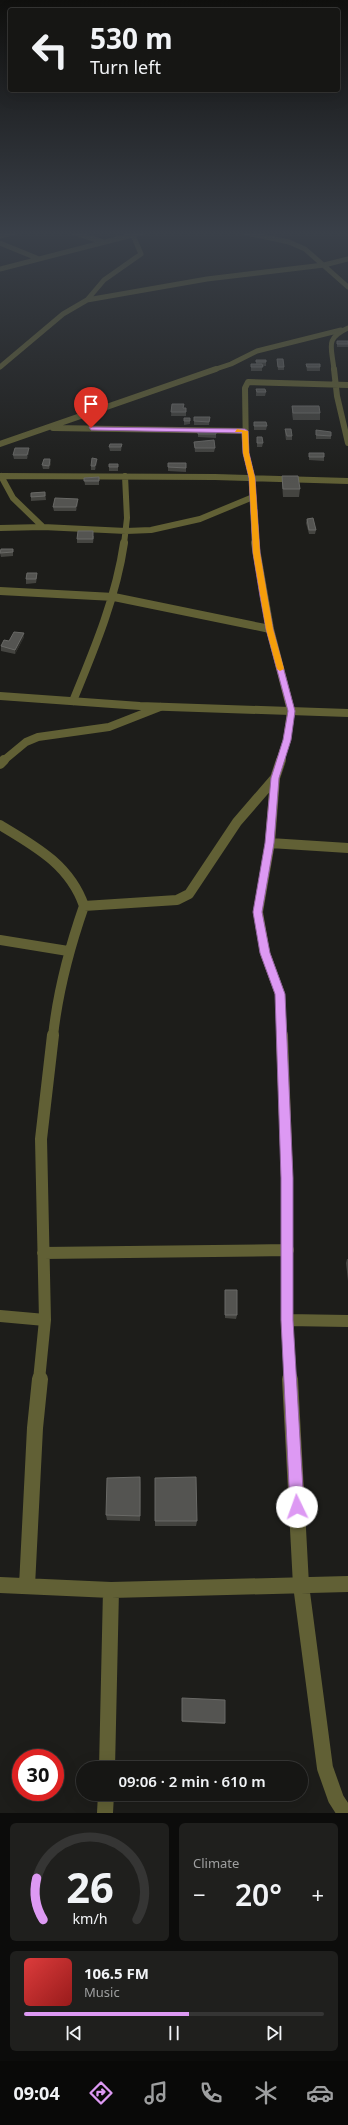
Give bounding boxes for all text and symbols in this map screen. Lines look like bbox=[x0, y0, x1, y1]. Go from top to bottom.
text: 530 m bbox=[90, 19, 173, 57]
icon: left bbox=[24, 24, 76, 76]
text: Turn left bbox=[90, 55, 161, 79]
pin bbox=[74, 387, 108, 428]
icon: arrive bbox=[80, 393, 102, 415]
position arrow bbox=[276, 1486, 318, 1528]
speed limit sign: 30 bbox=[12, 1749, 64, 1801]
text: 09:06 · 2 min · 610 m bbox=[118, 1771, 266, 1791]
text: Climate bbox=[193, 1854, 239, 1872]
text: 26 bbox=[66, 1859, 113, 1915]
text: 20° bbox=[235, 1874, 282, 1915]
text: − bbox=[193, 1879, 206, 1909]
text: + bbox=[311, 1879, 324, 1909]
text: km/h bbox=[72, 1909, 107, 1928]
text: 106.5 FM bbox=[84, 1963, 149, 1983]
text: Music bbox=[84, 1983, 120, 2001]
icon: previous bbox=[63, 2022, 85, 2044]
icon: pause bbox=[163, 2022, 185, 2044]
icon: next bbox=[263, 2022, 285, 2044]
icon: directions bbox=[87, 2079, 115, 2107]
icon: music bbox=[142, 2079, 170, 2107]
icon: phone bbox=[197, 2079, 225, 2107]
icon: climate bbox=[252, 2079, 280, 2107]
icon: car bbox=[306, 2079, 334, 2107]
text: 09:04 bbox=[13, 2081, 60, 2105]

